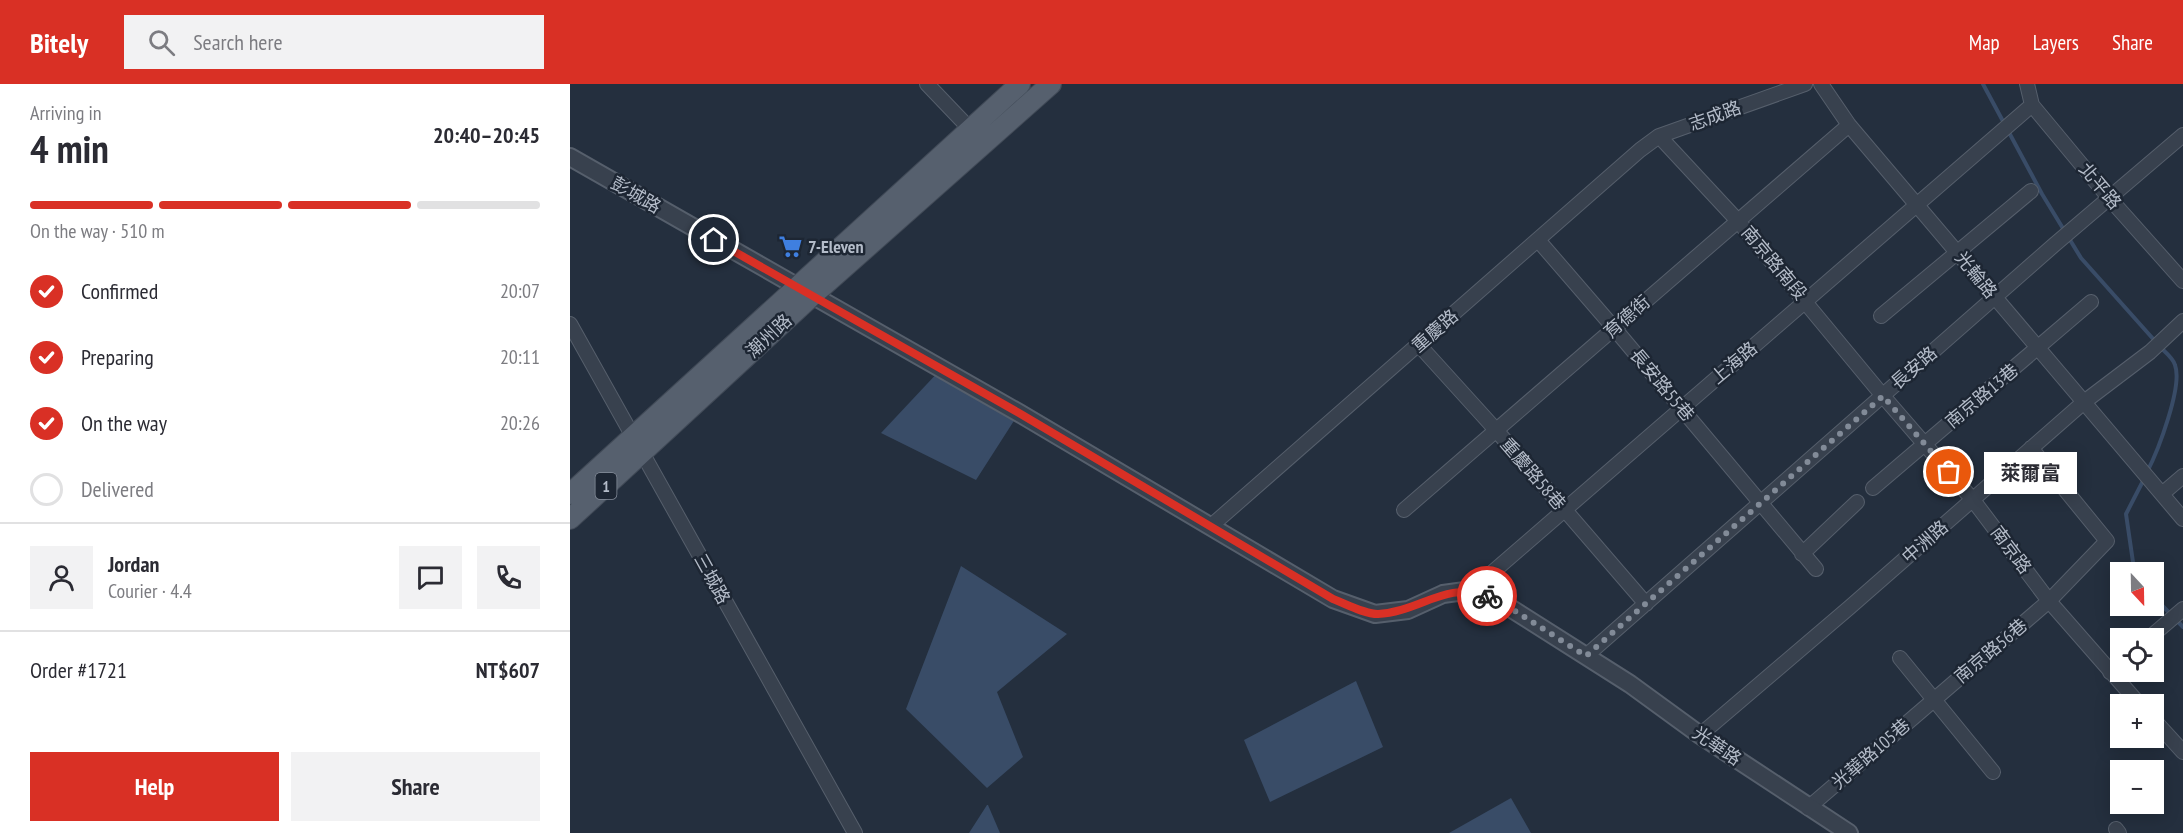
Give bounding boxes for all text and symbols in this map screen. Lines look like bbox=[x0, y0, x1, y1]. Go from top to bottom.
search box bbox=[124, 15, 544, 69]
text: Bitely bbox=[30, 24, 88, 61]
icon: search bbox=[145, 26, 178, 59]
text: Search here bbox=[193, 28, 283, 56]
text: Map bbox=[1969, 29, 2000, 56]
text: Layers bbox=[2033, 29, 2079, 56]
text: Share bbox=[2112, 29, 2153, 56]
street label: 志成路 bbox=[1686, 95, 1744, 136]
text: Arriving in bbox=[30, 100, 102, 126]
text: 20:40–20:45 bbox=[433, 121, 540, 149]
text: 4 min bbox=[30, 123, 109, 174]
street label: 北平路 bbox=[2074, 158, 2127, 214]
street label: 彭城路 bbox=[607, 171, 665, 218]
pin bbox=[688, 214, 739, 265]
text: On the way · 510 m bbox=[30, 218, 165, 244]
street label: 南京路南段 bbox=[1737, 221, 1812, 305]
icon: home bbox=[697, 223, 730, 256]
supermarket icon: 7-Eleven bbox=[777, 234, 803, 260]
place label: 7-Eleven bbox=[808, 235, 864, 258]
street label: 光輪路 bbox=[1950, 246, 2002, 303]
icon: check bbox=[30, 275, 63, 308]
text: Confirmed bbox=[81, 277, 158, 305]
text: 20:07 bbox=[500, 278, 540, 304]
street label: 育德街 bbox=[1599, 290, 1655, 343]
street label: 重慶路 bbox=[1407, 304, 1463, 357]
street label: 潮州路 bbox=[741, 309, 796, 362]
street label: 上海路 bbox=[1706, 336, 1762, 389]
icon: check bbox=[30, 341, 63, 374]
street label: 長安路 bbox=[1886, 341, 1942, 394]
text: Preparing bbox=[81, 343, 154, 371]
text: 20:11 bbox=[500, 344, 540, 370]
street label: 長安路55巷 bbox=[1625, 344, 1700, 426]
street label: 南京路13巷 bbox=[1941, 358, 2023, 433]
icon: check bbox=[30, 407, 63, 440]
text: On the way bbox=[81, 409, 167, 437]
text: 20:26 bbox=[500, 410, 540, 436]
street label: 重慶路58巷 bbox=[1496, 433, 1571, 515]
pin bbox=[1923, 446, 1974, 497]
callout: 萊爾富 bbox=[1985, 451, 2078, 493]
icon: bag bbox=[1932, 455, 1965, 488]
text: 萊爾富 bbox=[2001, 460, 2061, 486]
road number: 1 bbox=[596, 473, 616, 499]
text: Delivered bbox=[81, 475, 154, 503]
street label: 中洲路 bbox=[1897, 515, 1953, 568]
street label: 南京路 bbox=[1986, 521, 2037, 578]
button: person bbox=[30, 546, 93, 609]
button: chat bbox=[399, 546, 462, 609]
button: phone bbox=[477, 546, 540, 609]
text: Jordan bbox=[108, 550, 159, 578]
street label: 三城路 bbox=[689, 550, 736, 608]
north arrow bbox=[2110, 562, 2164, 616]
map controls bbox=[2110, 562, 2164, 814]
courier bbox=[1457, 566, 1517, 626]
text: Courier · 4.4 bbox=[108, 578, 192, 604]
icon: bike bbox=[1471, 580, 1504, 613]
street label: 南京路56巷 bbox=[1950, 613, 2032, 688]
button: locate bbox=[2110, 628, 2164, 682]
text: Order #1721 bbox=[30, 656, 127, 684]
text: NT$607 bbox=[476, 656, 540, 684]
button: + bbox=[2110, 694, 2164, 748]
street label: 光華路105巷 bbox=[1827, 713, 1915, 794]
street label: 光華路 bbox=[1688, 721, 1746, 770]
button: Help bbox=[30, 752, 279, 821]
button: Share bbox=[291, 752, 540, 821]
button: − bbox=[2110, 760, 2164, 814]

